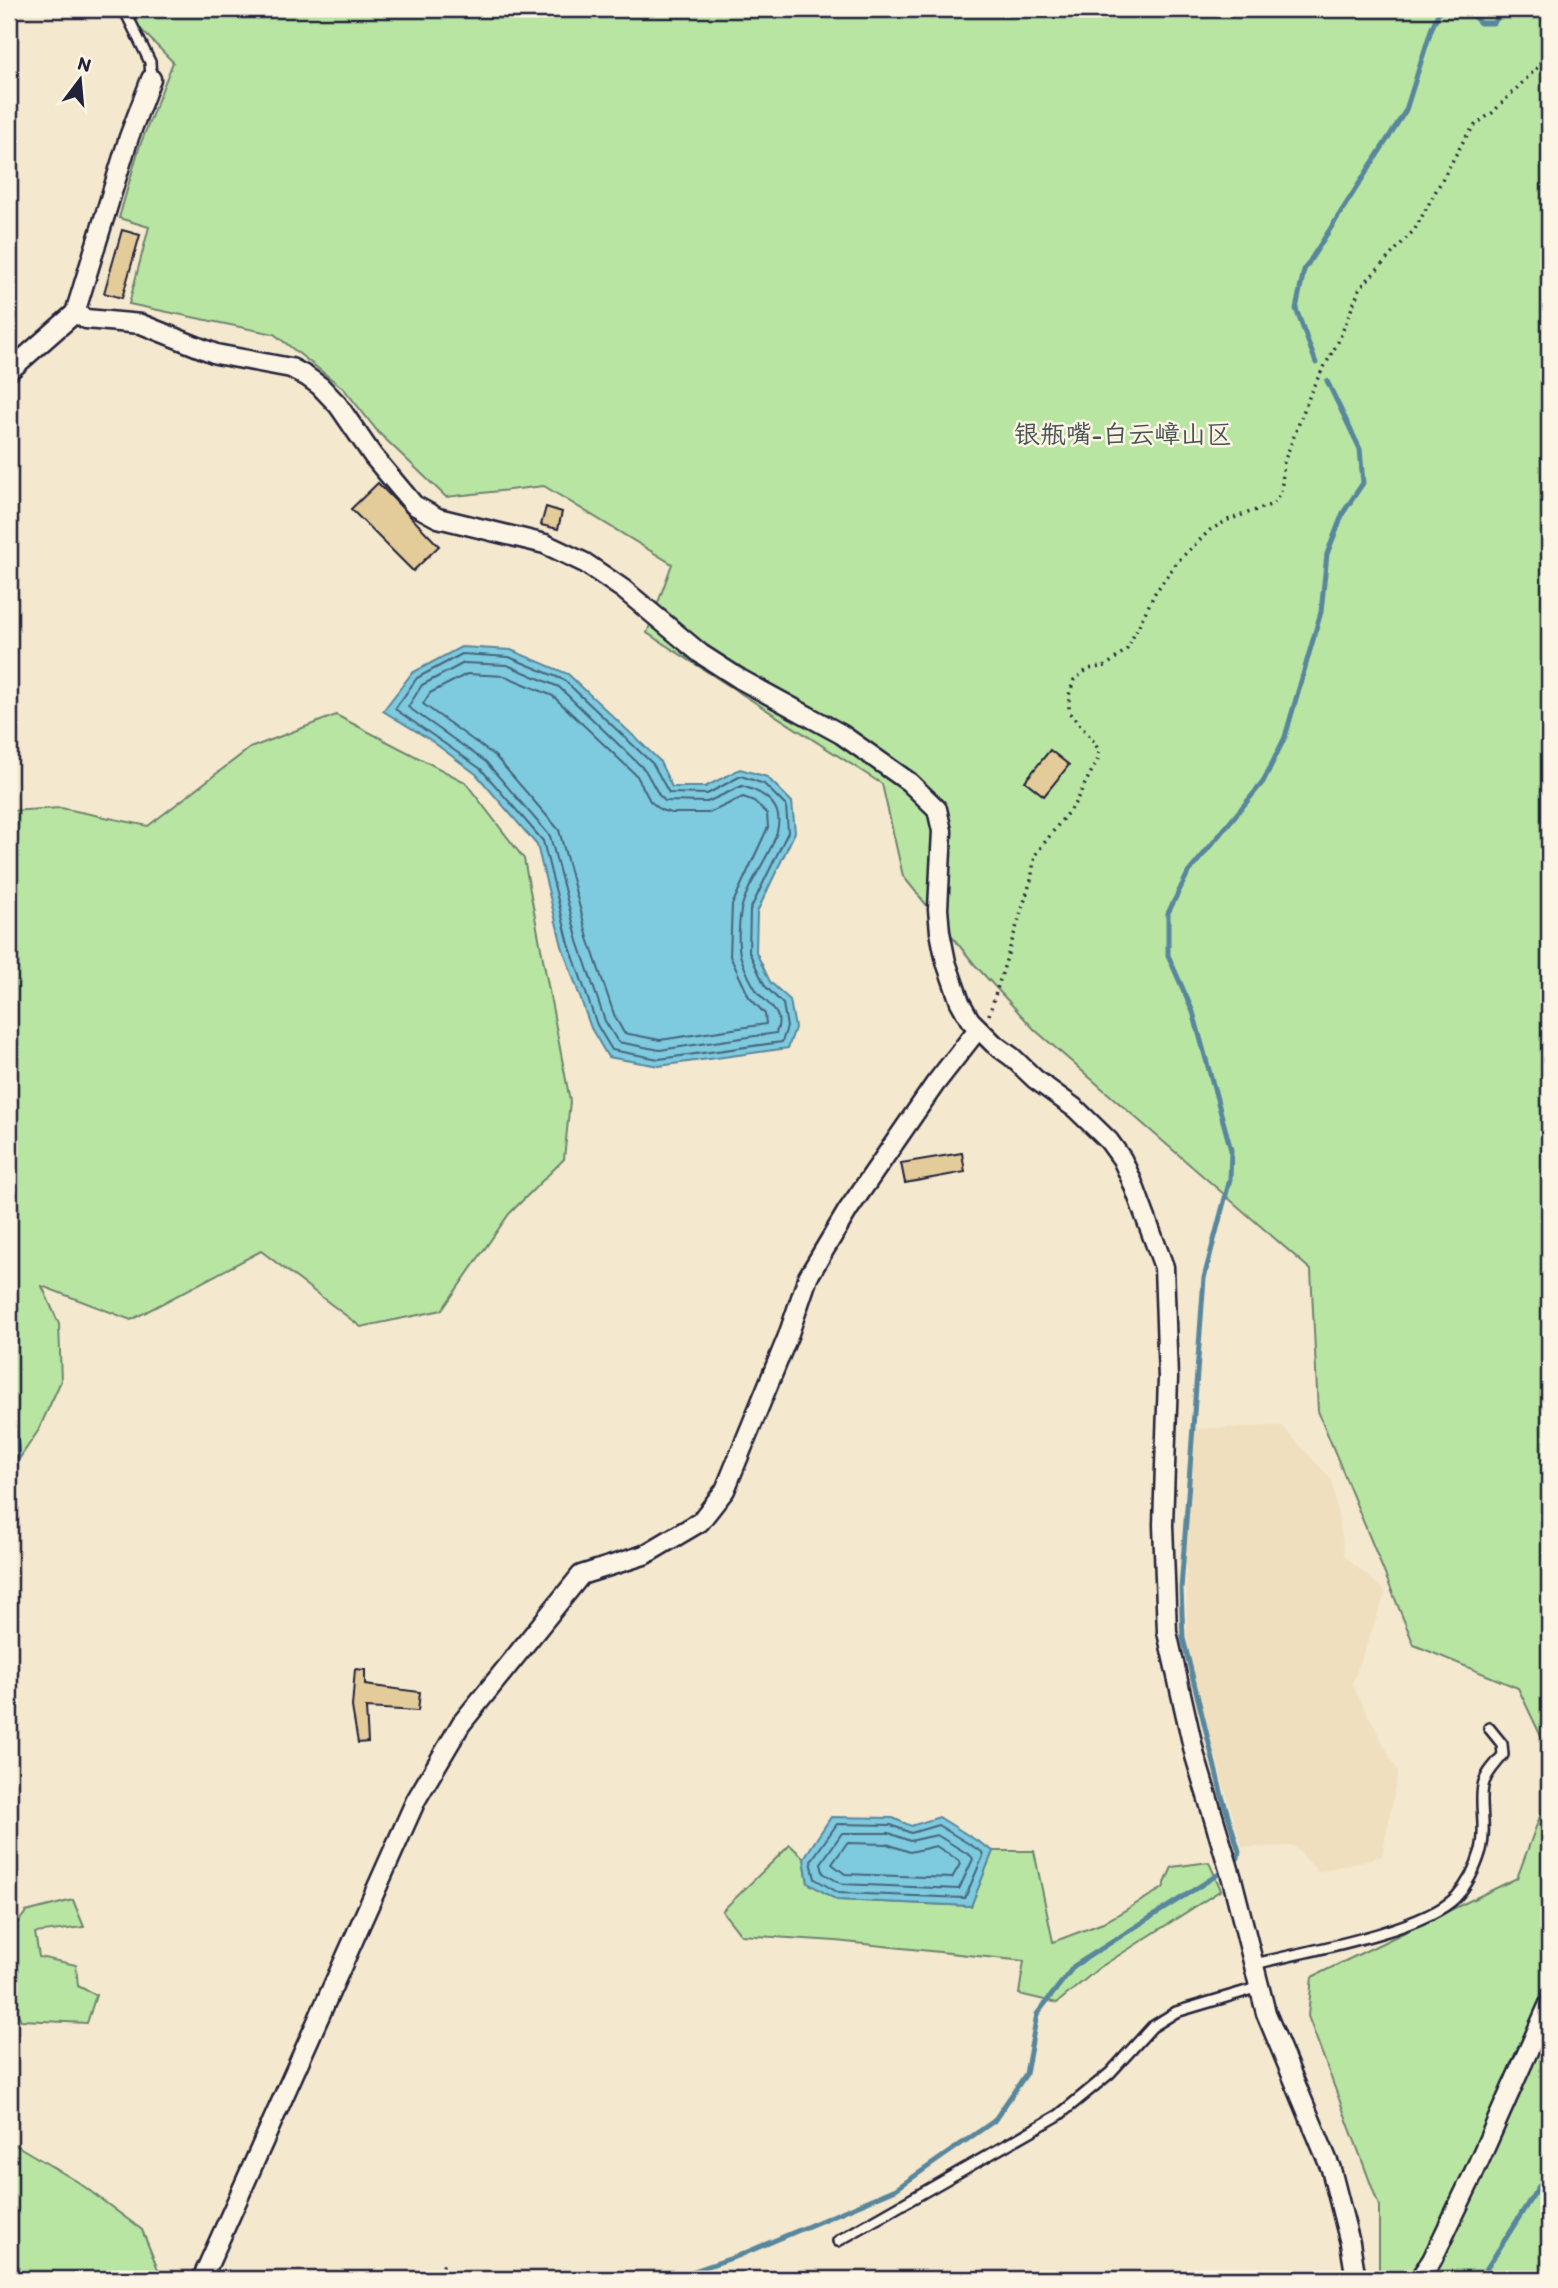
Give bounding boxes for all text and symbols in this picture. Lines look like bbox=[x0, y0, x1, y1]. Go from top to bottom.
north arrow bbox=[46, 46, 116, 116]
text: N bbox=[75, 51, 94, 77]
park label: 银瓶嘴-白云嶂山区 bbox=[1014, 418, 1232, 450]

